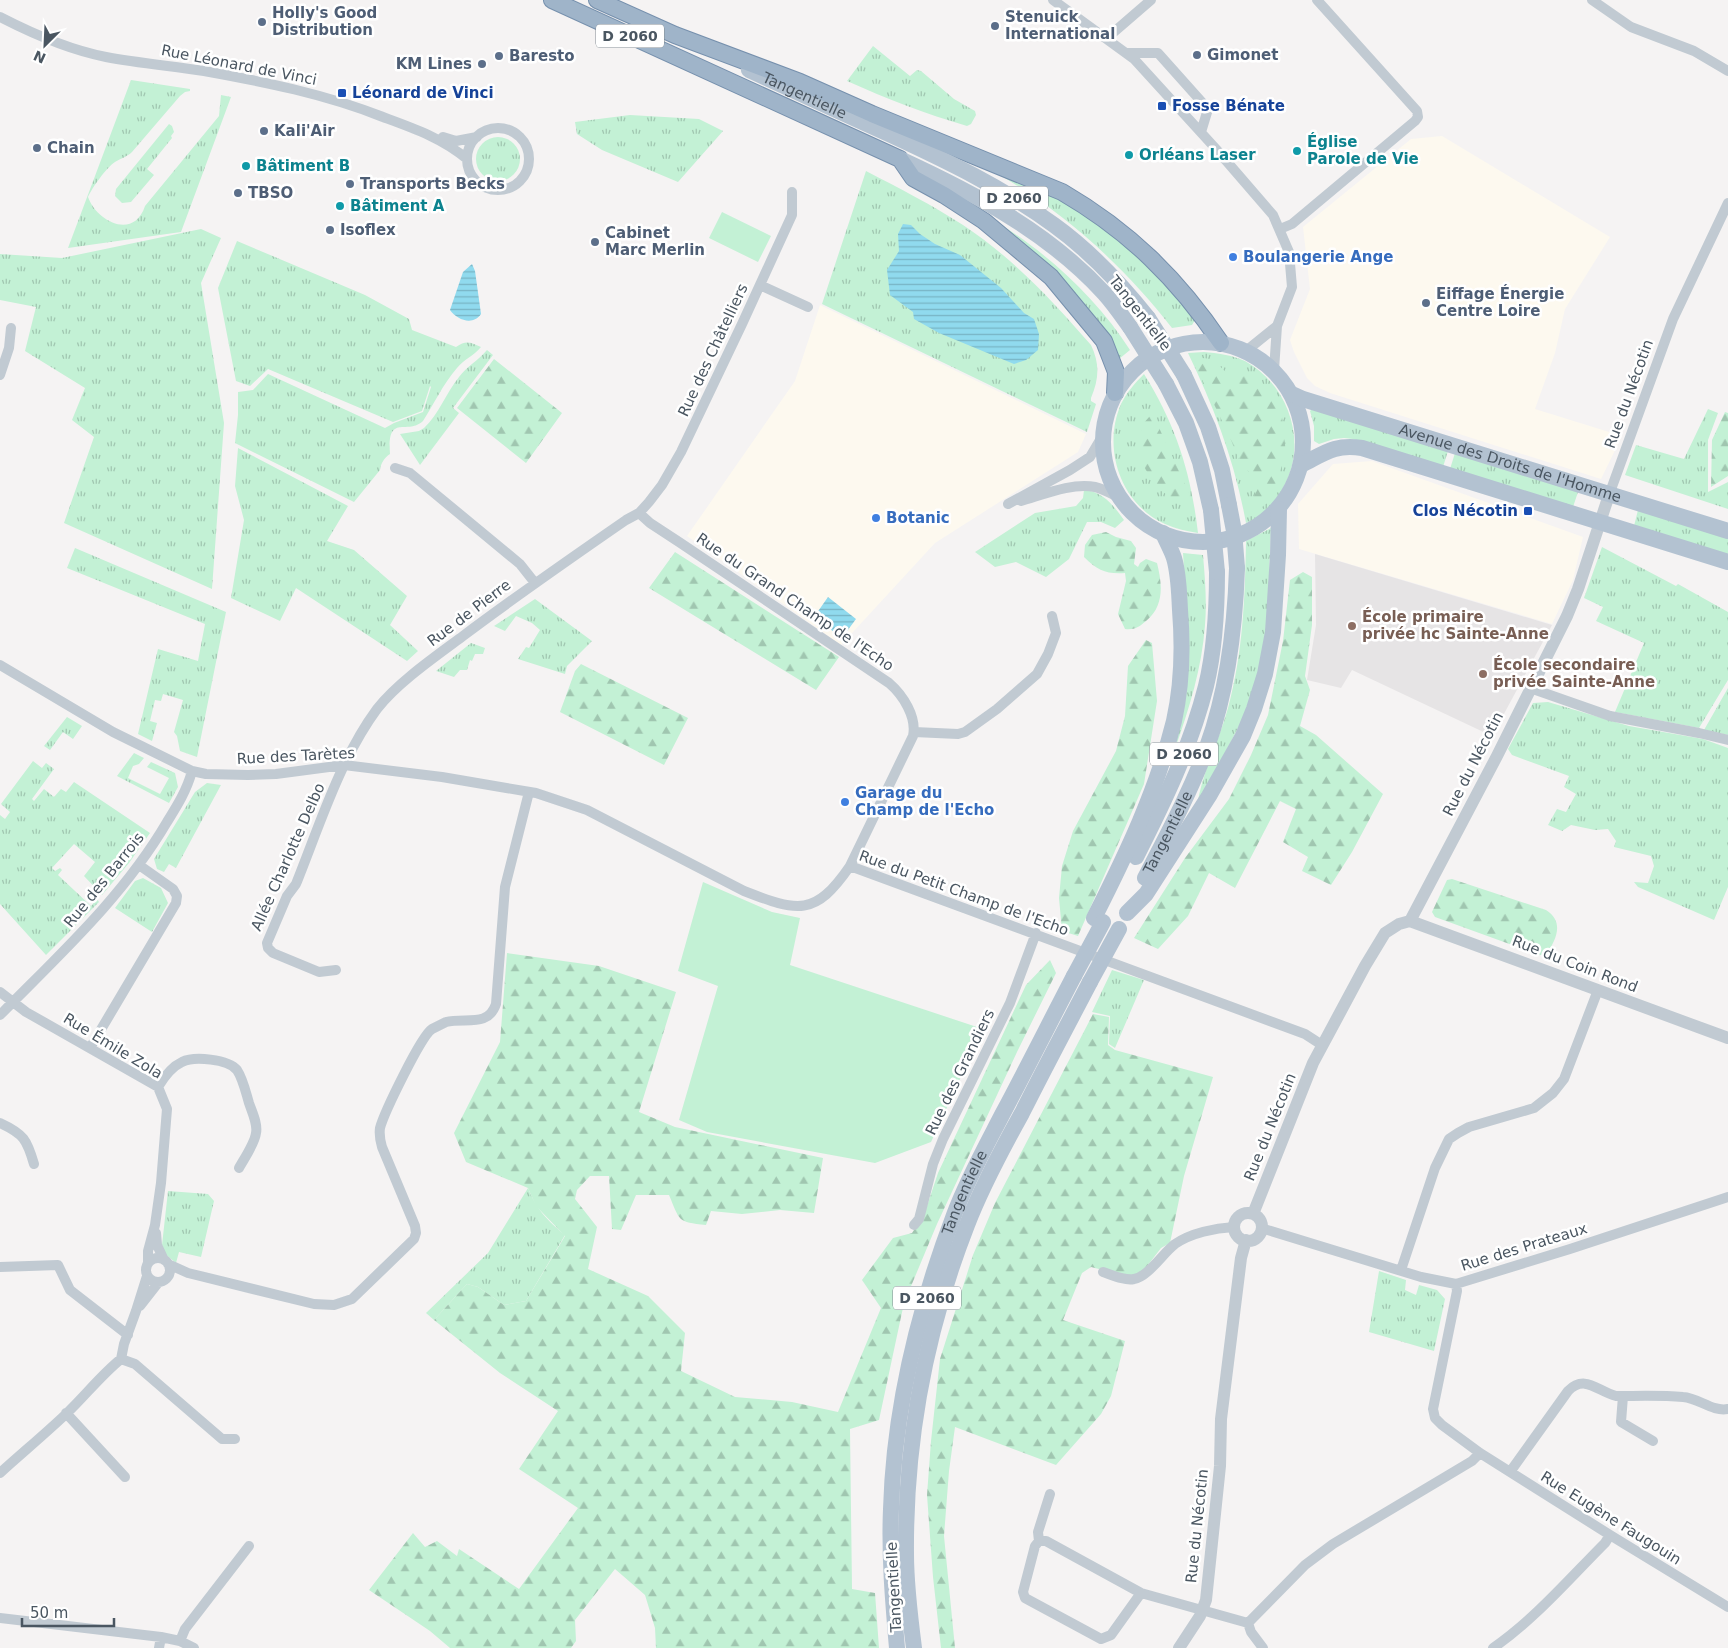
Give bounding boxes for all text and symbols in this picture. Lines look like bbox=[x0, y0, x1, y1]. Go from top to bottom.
place label: Holly's Good Distribution bbox=[272, 4, 377, 39]
place label: Stenuick International bbox=[1005, 8, 1115, 43]
marker: Holly's Good Distribution bbox=[256, 16, 268, 28]
north arrow bbox=[20, 20, 70, 70]
marker: Stenuick International bbox=[989, 20, 1001, 32]
road number: D 2060 bbox=[596, 24, 664, 48]
street label: Rue Léonard de Vinci bbox=[160, 41, 318, 89]
place label: Gimonet bbox=[1207, 46, 1278, 64]
text: N bbox=[31, 47, 48, 67]
place label: Baresto bbox=[509, 47, 575, 65]
marker: Gimonet bbox=[1191, 49, 1203, 61]
marker: Baresto bbox=[493, 50, 505, 62]
place label: KM Lines bbox=[396, 55, 472, 73]
marker: KM Lines bbox=[476, 58, 488, 70]
street label: Tangentielle bbox=[759, 68, 849, 123]
place label: Léonard de Vinci bbox=[352, 84, 494, 102]
marker: Léonard de Vinci bbox=[336, 87, 348, 99]
place label: Fosse Bénate bbox=[1172, 97, 1285, 115]
marker: Fosse Bénate bbox=[1156, 100, 1168, 112]
place label: Kali'Air bbox=[274, 122, 335, 140]
marker: Kali'Air bbox=[258, 125, 270, 137]
place label: Église Parole de Vie bbox=[1307, 132, 1419, 168]
place label: Chain bbox=[47, 139, 95, 157]
marker: Chain bbox=[31, 142, 43, 154]
marker: Église Parole de Vie bbox=[1291, 145, 1303, 157]
place label: Orléans Laser bbox=[1139, 146, 1256, 164]
marker: Orléans Laser bbox=[1123, 149, 1135, 161]
place label: Bâtiment B bbox=[256, 157, 350, 175]
marker: Bâtiment B bbox=[240, 160, 252, 172]
place label: Transports Becks bbox=[360, 175, 505, 193]
marker: Transports Becks bbox=[344, 178, 356, 190]
place label: TBSO bbox=[248, 184, 293, 202]
marker: TBSO bbox=[232, 187, 244, 199]
road number: D 2060 bbox=[980, 187, 1048, 210]
place label: Bâtiment A bbox=[350, 197, 445, 215]
marker: Bâtiment A bbox=[334, 200, 346, 212]
place label: Isoflex bbox=[340, 221, 396, 239]
marker: Isoflex bbox=[324, 224, 336, 236]
place label: Cabinet Marc Merlin bbox=[605, 224, 705, 259]
marker: Cabinet Marc Merlin bbox=[589, 236, 601, 248]
place label: Boulangerie Ange bbox=[1243, 248, 1393, 266]
marker: Boulangerie Ange bbox=[1227, 251, 1239, 263]
street label: Tangentielle bbox=[1104, 271, 1175, 354]
street label: Rue des Châtelliers bbox=[674, 281, 752, 419]
place label: Eiffage Énergie Centre Loire bbox=[1436, 284, 1564, 320]
marker: Eiffage Énergie Centre Loire bbox=[1420, 297, 1432, 309]
street label: Rue du Nécotin bbox=[1601, 337, 1657, 451]
street label: Avenue des Droits de l'Homme bbox=[1397, 420, 1624, 506]
place label: Clos Nécotin bbox=[1412, 502, 1518, 520]
marker: Clos Nécotin bbox=[1522, 505, 1534, 517]
place label: Botanic bbox=[886, 509, 950, 527]
marker: Botanic bbox=[870, 512, 882, 524]
street label: Rue du Grand Champ de l'Echo bbox=[693, 529, 897, 675]
street label: Rue de Pierre bbox=[424, 576, 514, 650]
place label: École primaire privée hc Sainte-Anne bbox=[1362, 607, 1549, 643]
marker: École primaire privée hc Sainte-Anne bbox=[1346, 620, 1358, 632]
place label: École secondaire privée Sainte-Anne bbox=[1493, 655, 1655, 691]
marker: École secondaire privée Sainte-Anne bbox=[1477, 668, 1489, 680]
street label: Rue du Nécotin bbox=[1439, 709, 1507, 819]
road number: D 2060 bbox=[1150, 742, 1218, 766]
street label: Rue des Tarètes bbox=[236, 744, 356, 768]
street label: Allée Charlotte Delbo bbox=[247, 780, 329, 934]
place label: Garage du Champ de l'Echo bbox=[855, 784, 994, 819]
street label: Tangentielle bbox=[1139, 788, 1196, 878]
marker: Garage du Champ de l'Echo bbox=[839, 796, 851, 808]
street label: Rue des Barrois bbox=[60, 829, 148, 931]
street label: Rue du Petit Champ de l'Echo bbox=[857, 847, 1071, 939]
street label: Rue du Coin Rond bbox=[1510, 932, 1640, 996]
street label: Rue des Grandiers bbox=[922, 1006, 998, 1138]
street label: Rue Émile Zola bbox=[60, 1008, 166, 1083]
street label: Rue du Nécotin bbox=[1240, 1071, 1300, 1183]
street label: Tangentielle bbox=[938, 1147, 991, 1238]
street label: Rue des Prateaux bbox=[1459, 1219, 1590, 1275]
road number: D 2060 bbox=[893, 1286, 961, 1310]
street label: Rue Eugène Faugouin bbox=[1537, 1467, 1685, 1569]
street label: Rue du Nécotin bbox=[1182, 1468, 1212, 1584]
street label: Tangentielle bbox=[883, 1541, 905, 1634]
scale bar bbox=[22, 1596, 115, 1628]
text: 50 m bbox=[30, 1604, 68, 1622]

